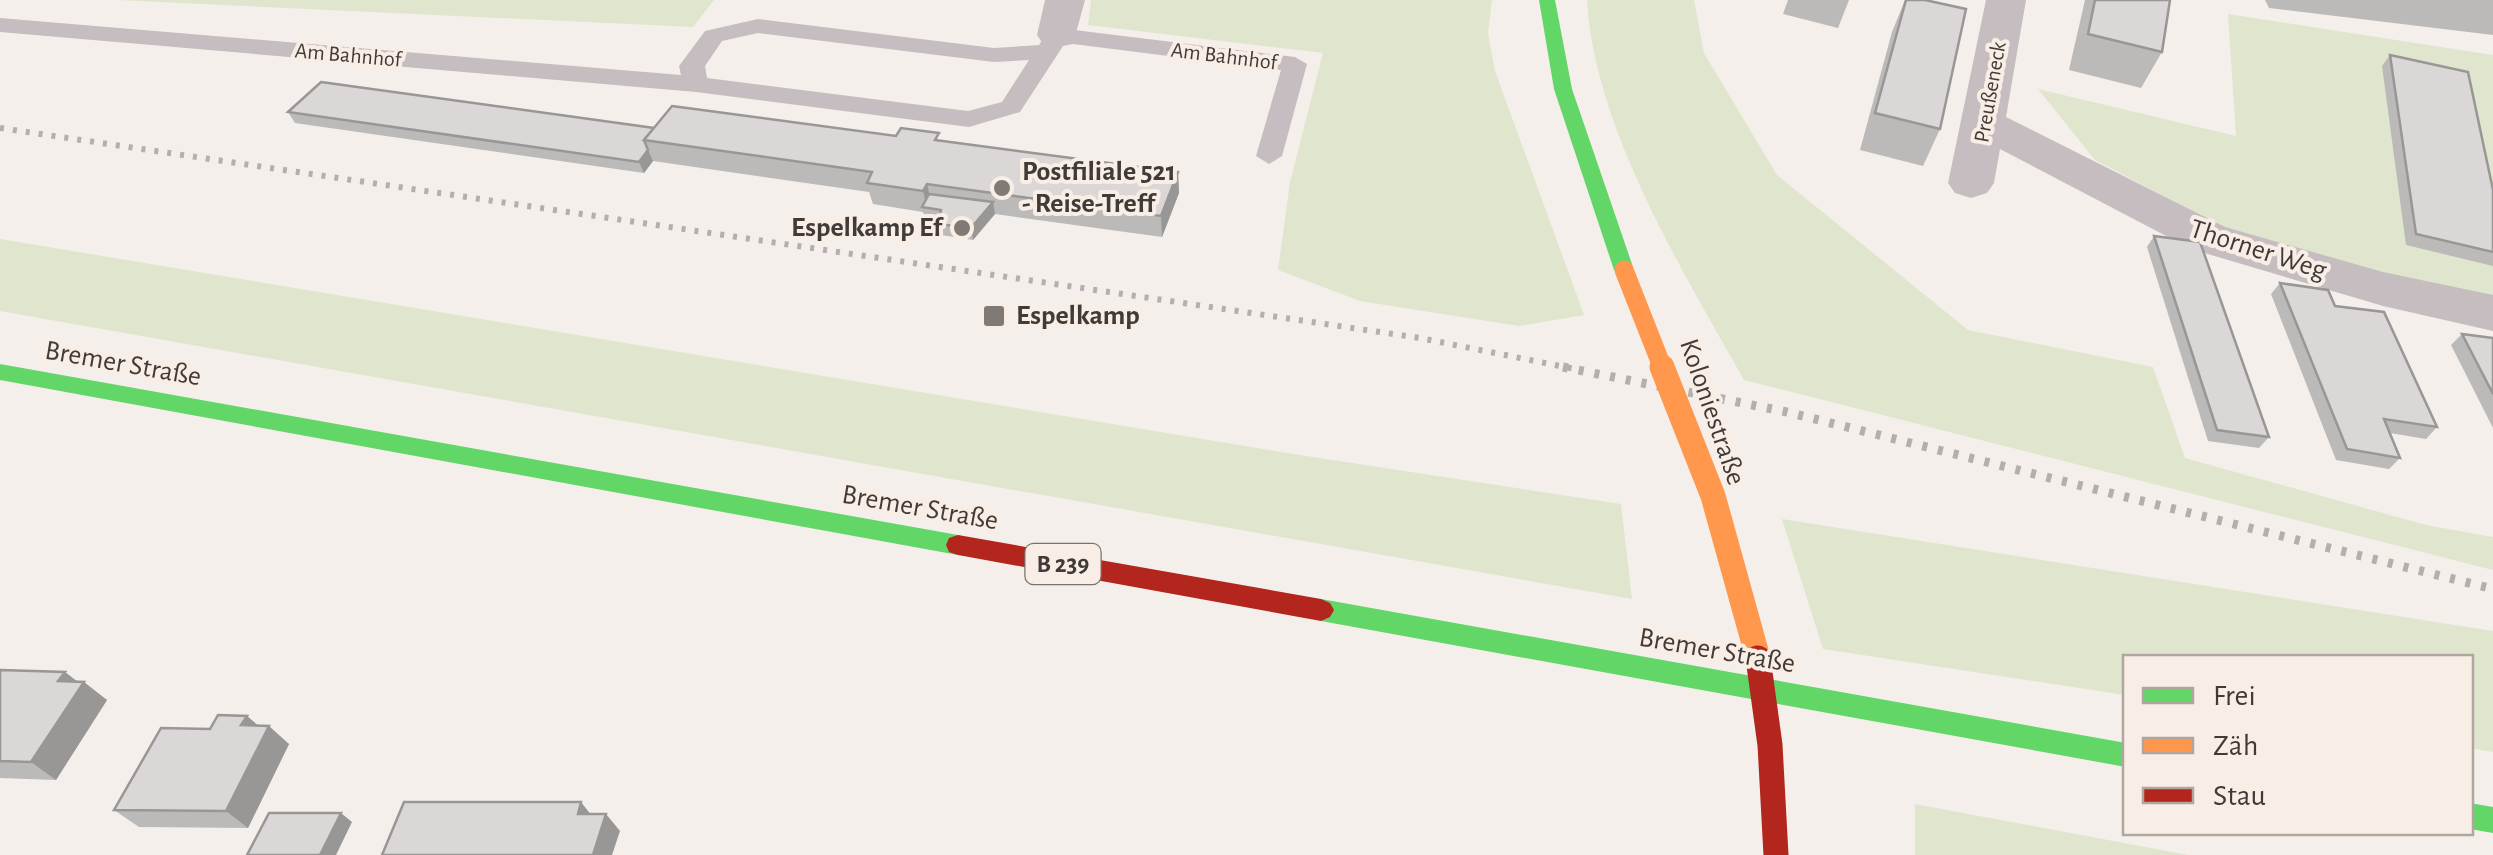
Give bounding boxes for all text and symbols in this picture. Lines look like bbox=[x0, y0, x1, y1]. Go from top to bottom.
street label: Am Bahnhof bbox=[294, 39, 403, 71]
street label: Am Bahnhof bbox=[1170, 39, 1280, 74]
street label: Preußeneck bbox=[1970, 40, 2010, 144]
place label: Postfiliale 521 - Reise-Treff bbox=[1022, 158, 1176, 218]
marker: Postfiliale 521 - Reise-Treff bbox=[991, 177, 1013, 199]
place label: Espelkamp Ef bbox=[791, 214, 944, 242]
street label: Thorner Weg bbox=[2186, 215, 2330, 285]
marker: Espelkamp Ef bbox=[951, 217, 973, 239]
place label: Espelkamp bbox=[1016, 302, 1140, 330]
marker: Espelkamp bbox=[981, 303, 1007, 329]
street label: Koloniestraße bbox=[1674, 335, 1750, 489]
street label: Bremer Straße bbox=[43, 337, 203, 391]
street label: Bremer Straße bbox=[840, 481, 1000, 535]
road number: B 239 bbox=[1026, 544, 1100, 584]
street label: Bremer Straße bbox=[1637, 624, 1797, 678]
legend bbox=[2123, 655, 2473, 835]
text: Frei bbox=[2213, 681, 2256, 711]
text: Zäh bbox=[2213, 731, 2258, 761]
text: Stau bbox=[2213, 781, 2266, 811]

